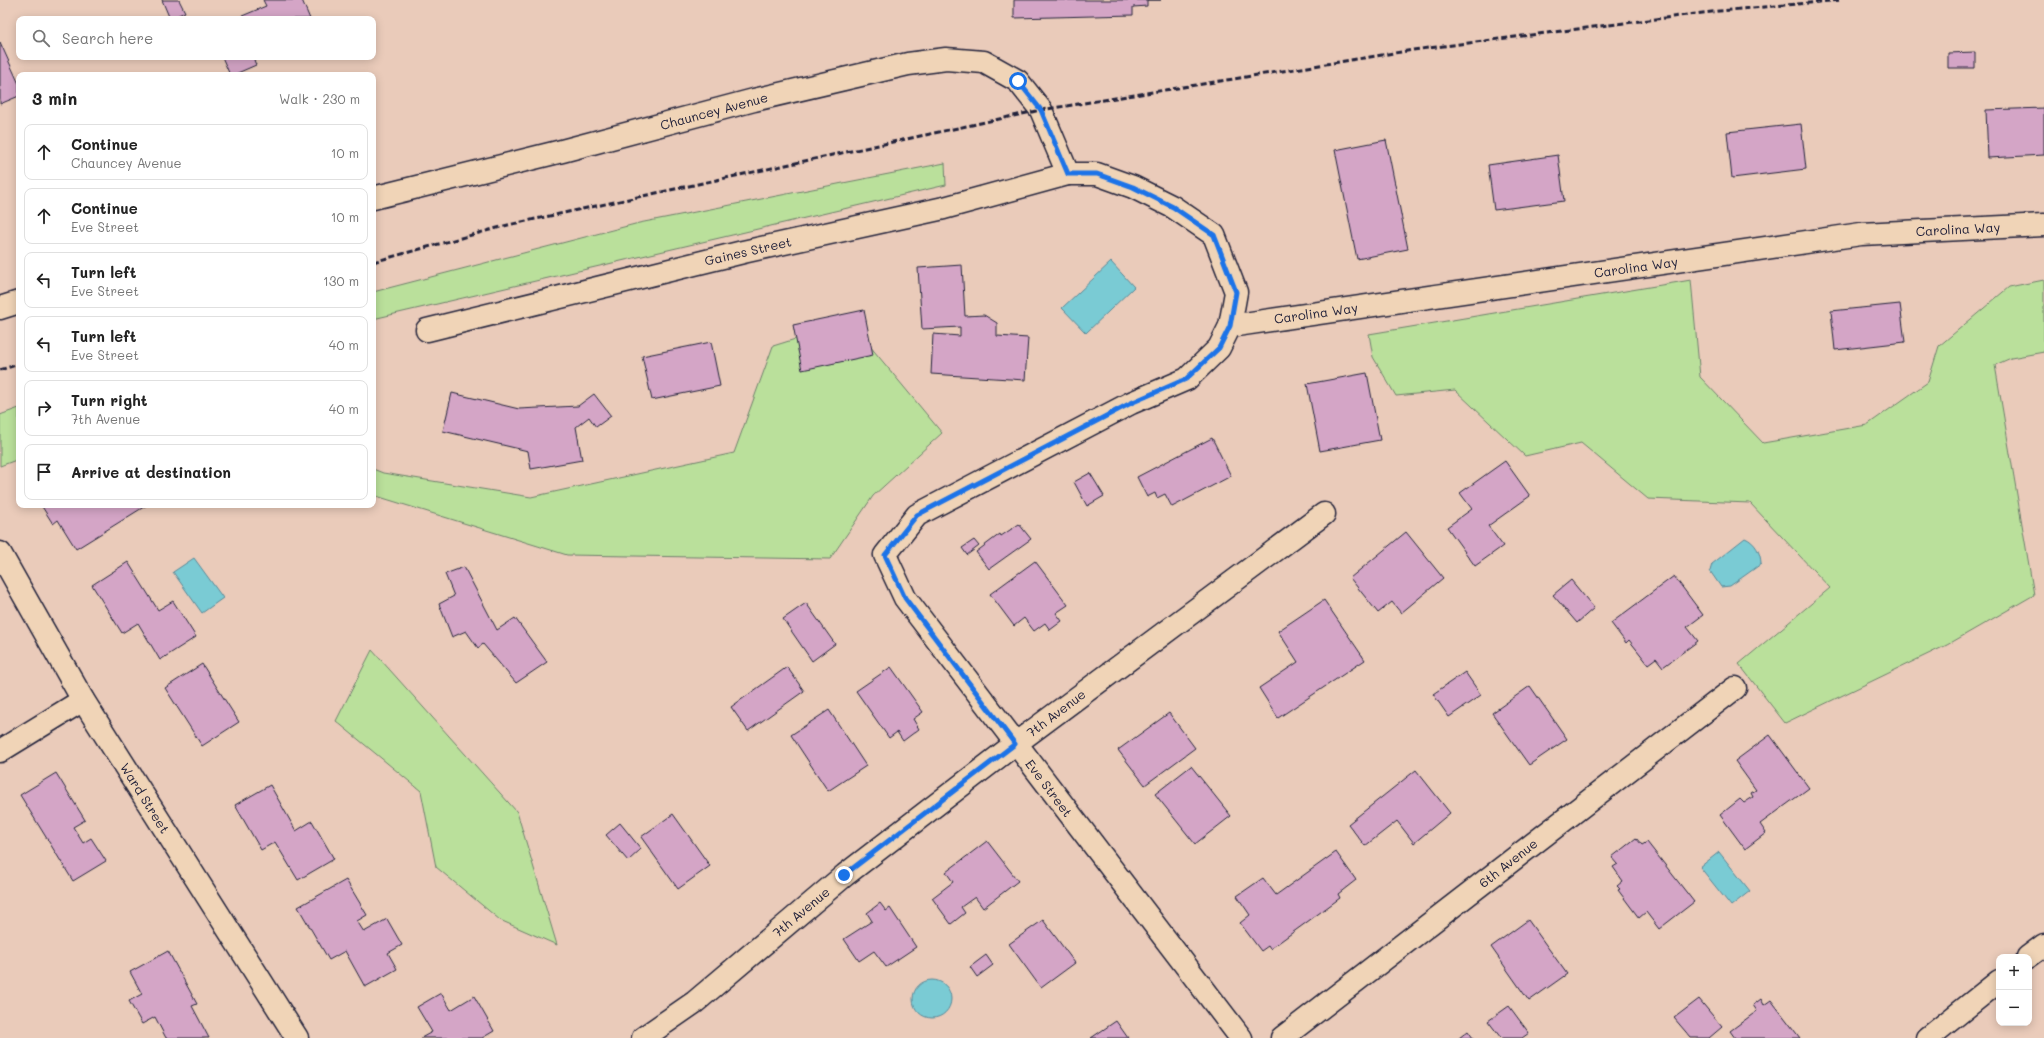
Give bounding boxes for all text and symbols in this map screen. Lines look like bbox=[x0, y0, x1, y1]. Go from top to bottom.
search box bbox=[16, 16, 376, 60]
icon: search bbox=[30, 27, 52, 49]
text: Search here bbox=[62, 28, 153, 48]
route start bbox=[1009, 72, 1027, 90]
text: 3 min bbox=[32, 87, 77, 109]
street label: Chauncey Avenue bbox=[658, 88, 770, 133]
text: Walk · 230 m bbox=[279, 90, 360, 107]
text: Continue bbox=[71, 134, 138, 154]
icon: ahead bbox=[33, 141, 55, 163]
text: 10 m bbox=[331, 144, 359, 161]
text: Chauncey Avenue bbox=[71, 154, 182, 171]
text: Continue bbox=[71, 198, 138, 218]
icon: ahead bbox=[33, 205, 55, 227]
text: 10 m bbox=[331, 208, 359, 225]
text: Eve Street bbox=[71, 218, 139, 235]
street label: Carolina Way bbox=[1915, 218, 2001, 239]
street label: Gaines Street bbox=[703, 232, 793, 269]
street label: Carolina Way bbox=[1593, 252, 1679, 281]
text: Turn left bbox=[71, 262, 136, 282]
icon: left bbox=[33, 269, 55, 291]
text: 130 m bbox=[323, 272, 359, 289]
text: Eve Street bbox=[71, 282, 139, 299]
street label: Carolina Way bbox=[1273, 298, 1359, 327]
text: Turn left bbox=[71, 326, 136, 346]
icon: left bbox=[33, 333, 55, 355]
text: 40 m bbox=[329, 336, 359, 353]
text: Eve Street bbox=[71, 346, 139, 363]
text: Turn right bbox=[71, 390, 148, 410]
icon: right bbox=[33, 397, 55, 419]
text: 40 m bbox=[329, 400, 359, 417]
text: 7th Avenue bbox=[71, 410, 140, 427]
icon: arrive bbox=[33, 461, 55, 483]
text: Arrive at destination bbox=[71, 462, 231, 482]
street label: 7th Avenue bbox=[1023, 685, 1089, 740]
street label: Eve Street bbox=[1022, 755, 1077, 820]
street label: Ward Street bbox=[117, 759, 174, 836]
street label: 6th Avenue bbox=[1475, 834, 1541, 891]
route end bbox=[835, 866, 853, 884]
street label: 7th Avenue bbox=[769, 883, 833, 940]
map controls bbox=[1996, 954, 2032, 1026]
button: + bbox=[1996, 954, 2032, 990]
button: − bbox=[1996, 990, 2032, 1026]

